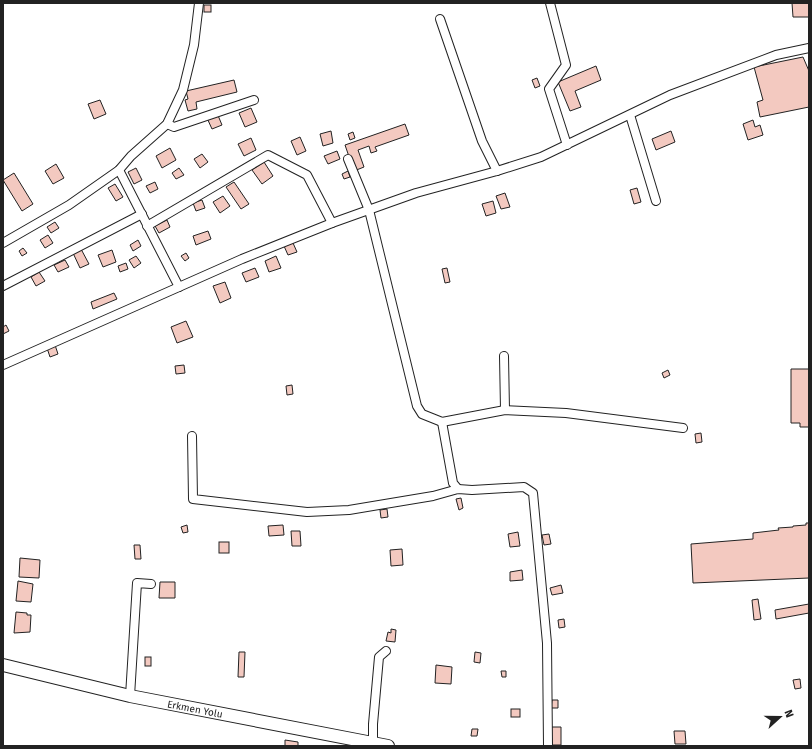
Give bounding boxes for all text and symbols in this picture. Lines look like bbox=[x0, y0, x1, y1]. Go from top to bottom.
north arrow bbox=[760, 697, 800, 737]
street label: Erkmen Yolu bbox=[166, 698, 224, 721]
text: N bbox=[781, 708, 796, 719]

